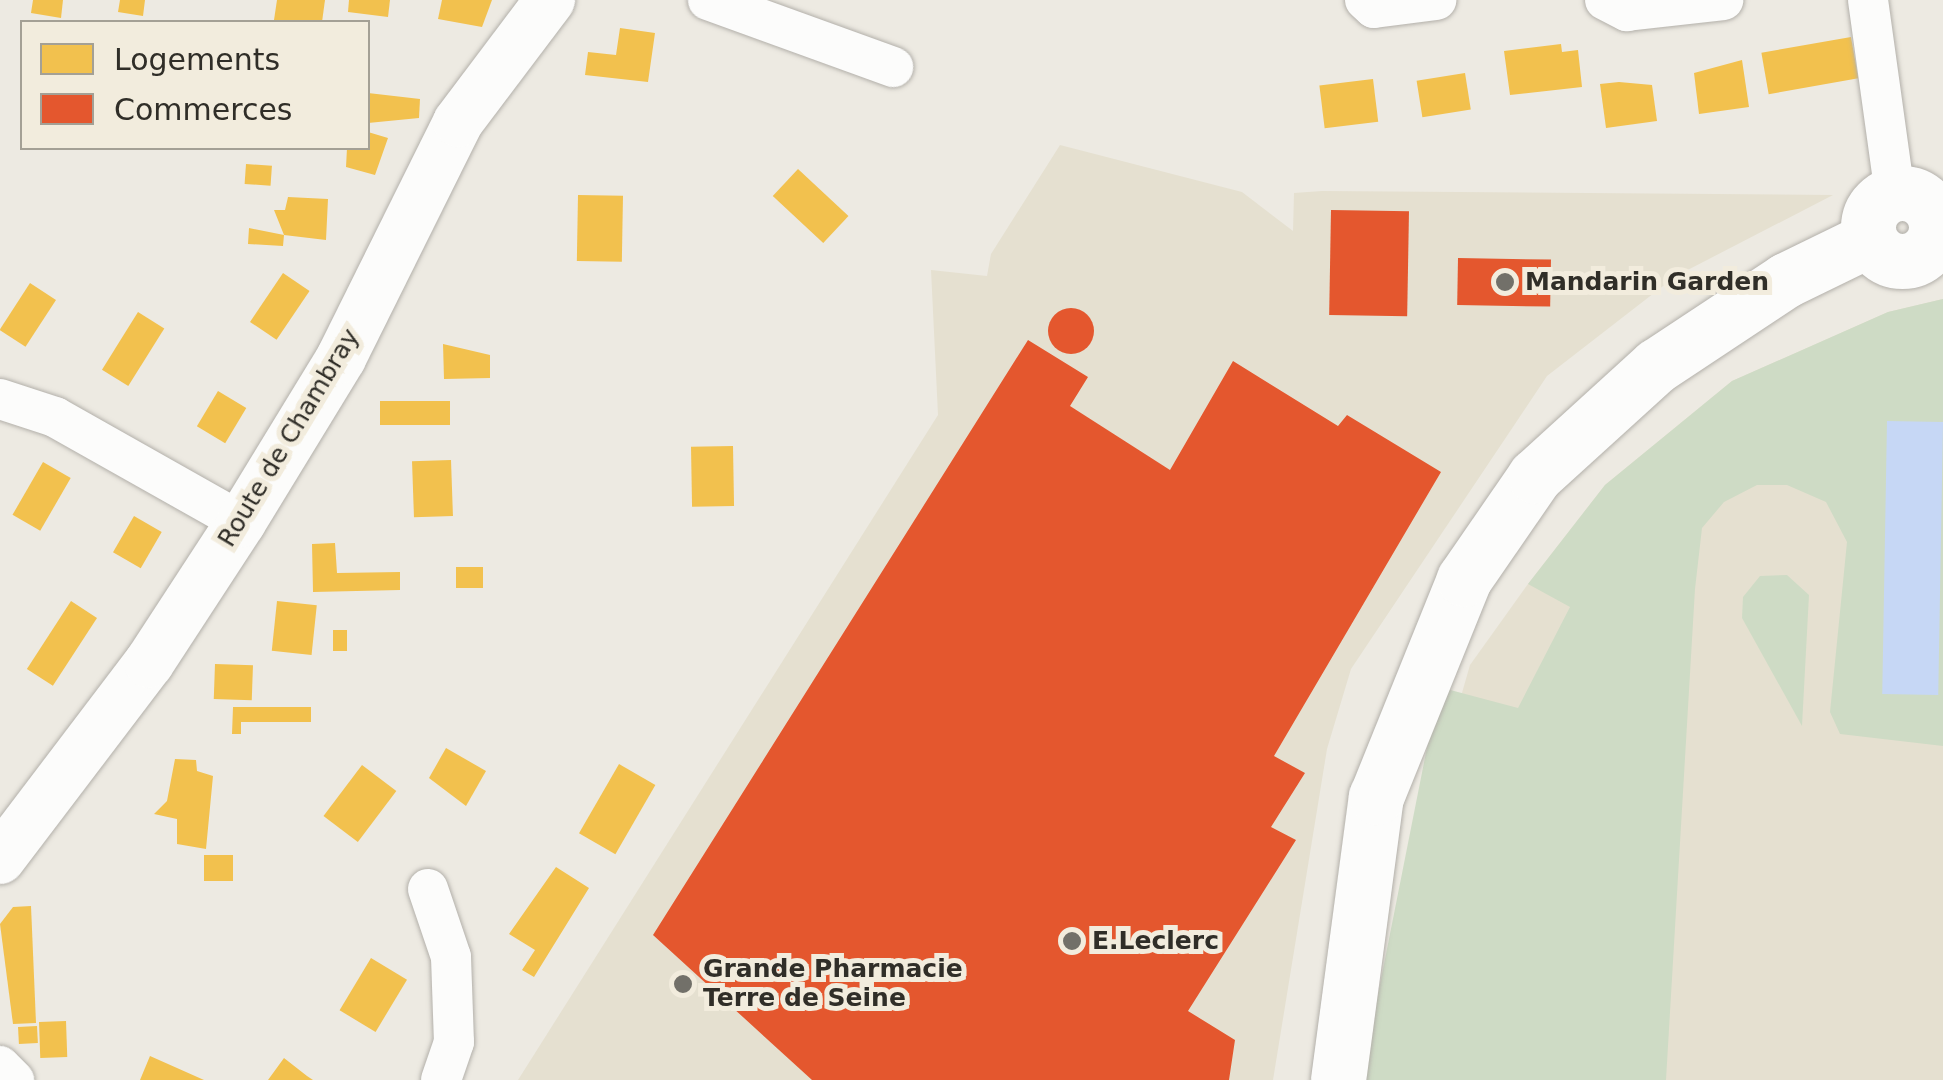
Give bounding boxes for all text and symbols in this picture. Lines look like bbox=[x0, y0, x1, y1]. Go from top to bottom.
legend bbox=[20, 20, 370, 150]
text: Logements bbox=[114, 42, 280, 77]
text: Commerces bbox=[114, 92, 292, 127]
place label: Mandarin Garden bbox=[1525, 267, 1769, 297]
marker: Mandarin Garden bbox=[1494, 271, 1516, 293]
street label: Route de Chambray bbox=[212, 324, 366, 552]
place label: E.Leclerc bbox=[1092, 926, 1219, 956]
marker: E.Leclerc bbox=[1061, 930, 1083, 952]
place label: Grande Pharmacie Terre de Seine bbox=[703, 955, 963, 1014]
marker: Grande Pharmacie Terre de Seine bbox=[672, 973, 694, 995]

